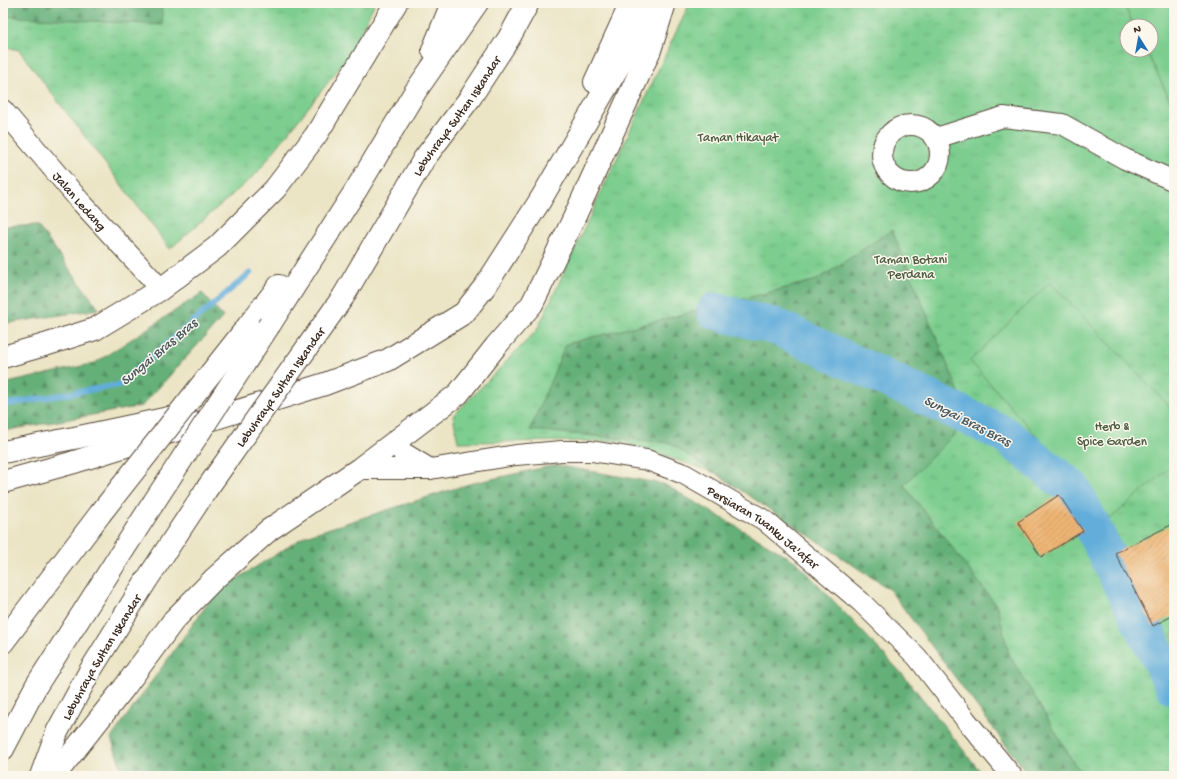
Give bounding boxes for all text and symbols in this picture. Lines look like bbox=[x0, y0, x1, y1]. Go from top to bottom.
north arrow bbox=[1119, 18, 1159, 58]
text: N bbox=[1133, 24, 1142, 37]
street label: Lebuhraya Sultan Iskandar bbox=[411, 53, 506, 179]
park label: Taman Hikayat bbox=[697, 131, 780, 146]
street label: Jalan Ledang bbox=[49, 170, 108, 235]
park label: Taman Botani Perdana bbox=[874, 253, 948, 283]
water label: Sungai Bras Bras bbox=[118, 315, 203, 390]
street label: Lebuhraya Sultan Iskandar bbox=[234, 324, 330, 451]
water label: Sungai Bras Bras bbox=[921, 393, 1015, 452]
park label: Herb & Spice Garden bbox=[1077, 420, 1148, 450]
street label: Persiaran Tuanku Ja'afar bbox=[703, 483, 822, 574]
street label: Lebuhraya Sultan Iskandar bbox=[60, 591, 147, 723]

